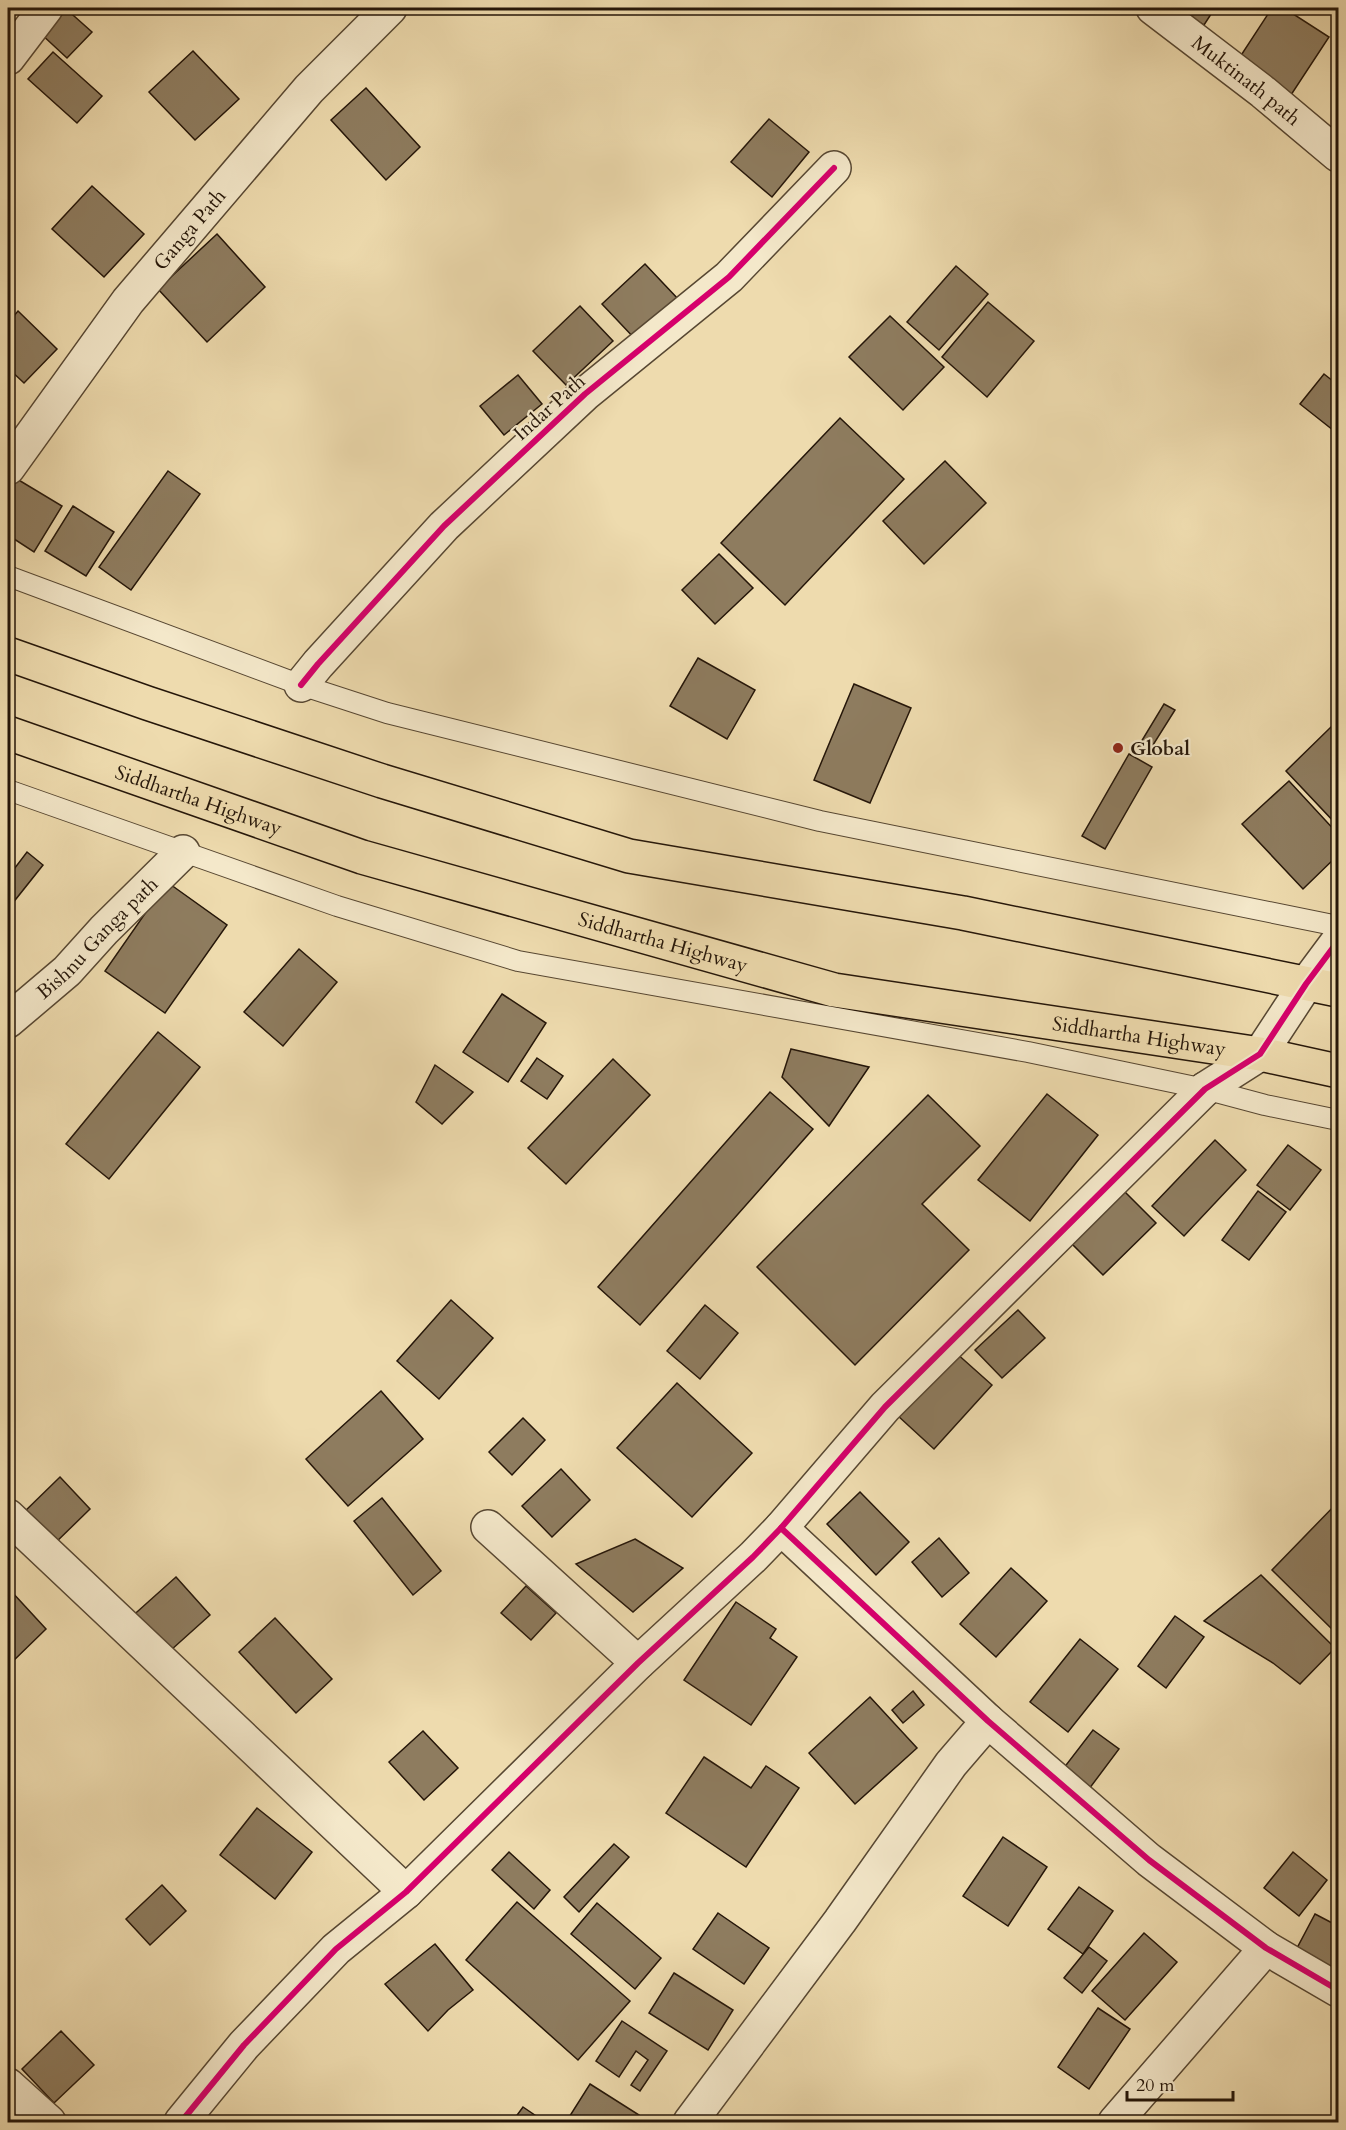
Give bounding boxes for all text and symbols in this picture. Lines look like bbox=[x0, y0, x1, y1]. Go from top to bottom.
street label: Muktinath path bbox=[1186, 29, 1306, 132]
street label: Ganga Path bbox=[147, 183, 232, 276]
street label: Indar Path bbox=[508, 368, 591, 447]
place label: Global bbox=[1130, 735, 1190, 762]
marker: Global bbox=[1111, 741, 1125, 755]
street label: Siddhartha Highway bbox=[111, 759, 286, 842]
street label: Bishnu Ganga path bbox=[31, 871, 164, 1005]
street label: Siddhartha Highway bbox=[575, 906, 751, 979]
street label: Siddhartha Highway bbox=[1050, 1010, 1228, 1063]
scale bar bbox=[1127, 2064, 1234, 2102]
text: 20 m bbox=[1136, 2073, 1175, 2098]

